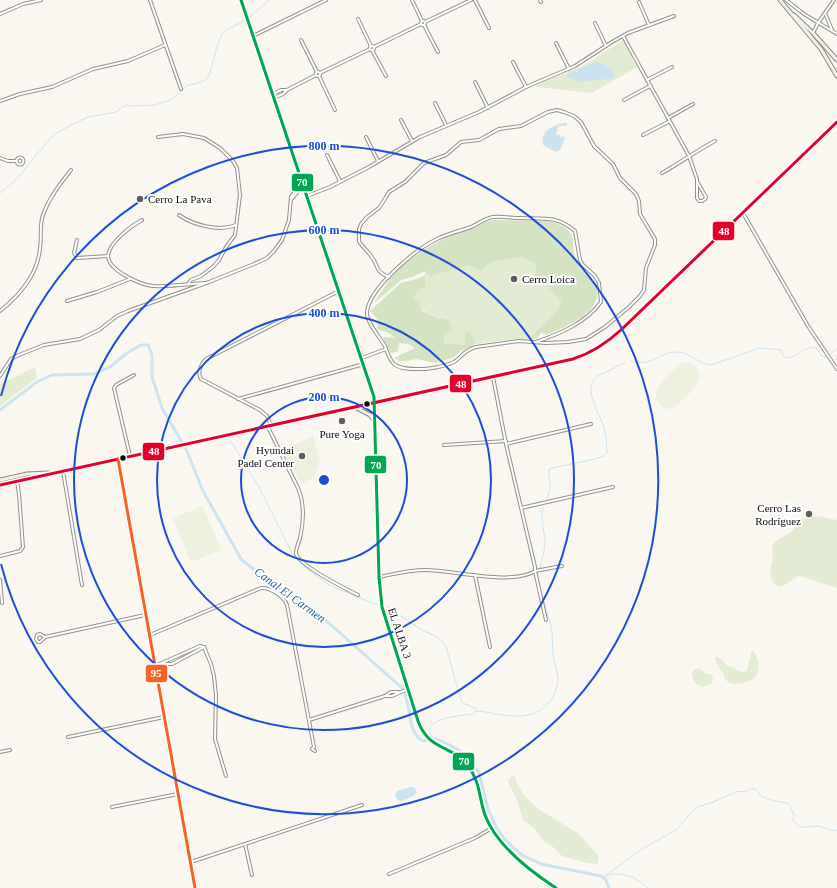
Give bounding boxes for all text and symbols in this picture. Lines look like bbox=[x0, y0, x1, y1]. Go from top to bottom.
text: 800 m bbox=[309, 139, 340, 153]
line badge: 70 bbox=[291, 173, 314, 192]
text: 70 bbox=[297, 176, 308, 188]
place label: Cerro La Pava bbox=[148, 193, 212, 205]
marker: Cerro La Pava bbox=[135, 194, 145, 204]
line badge: 48 bbox=[712, 221, 735, 241]
text: 600 m bbox=[309, 223, 340, 237]
text: 48 bbox=[719, 225, 730, 237]
place label: Cerro Loica bbox=[522, 273, 575, 285]
marker: Cerro Loica bbox=[509, 274, 519, 284]
text: 400 m bbox=[309, 306, 340, 320]
line badge: 48 bbox=[449, 374, 472, 393]
text: 48 bbox=[456, 378, 467, 390]
text: 200 m bbox=[309, 390, 340, 404]
unlabelled marker bbox=[362, 399, 372, 409]
marker: Pure Yoga bbox=[337, 416, 347, 426]
place label: Pure Yoga bbox=[319, 428, 365, 440]
line badge: 48 bbox=[142, 442, 165, 461]
place label: Hyundai Padel Center bbox=[237, 444, 294, 469]
text: 48 bbox=[149, 445, 160, 457]
marker: Hyundai Padel Center bbox=[297, 451, 307, 461]
unlabelled marker bbox=[118, 453, 128, 463]
line badge: 70 bbox=[364, 455, 387, 474]
text: 70 bbox=[371, 459, 382, 471]
centre of rings bbox=[317, 473, 331, 487]
place label: Cerro Las Rodríguez bbox=[755, 502, 801, 527]
marker: Cerro Las Rodríguez bbox=[804, 509, 814, 519]
water label: Canal El Carmen bbox=[252, 564, 328, 626]
street label: EL ALBA 3 bbox=[386, 606, 414, 660]
line badge: 95 bbox=[145, 664, 168, 683]
text: 95 bbox=[151, 667, 162, 679]
line badge: 70 bbox=[452, 752, 475, 771]
text: 70 bbox=[459, 755, 470, 767]

